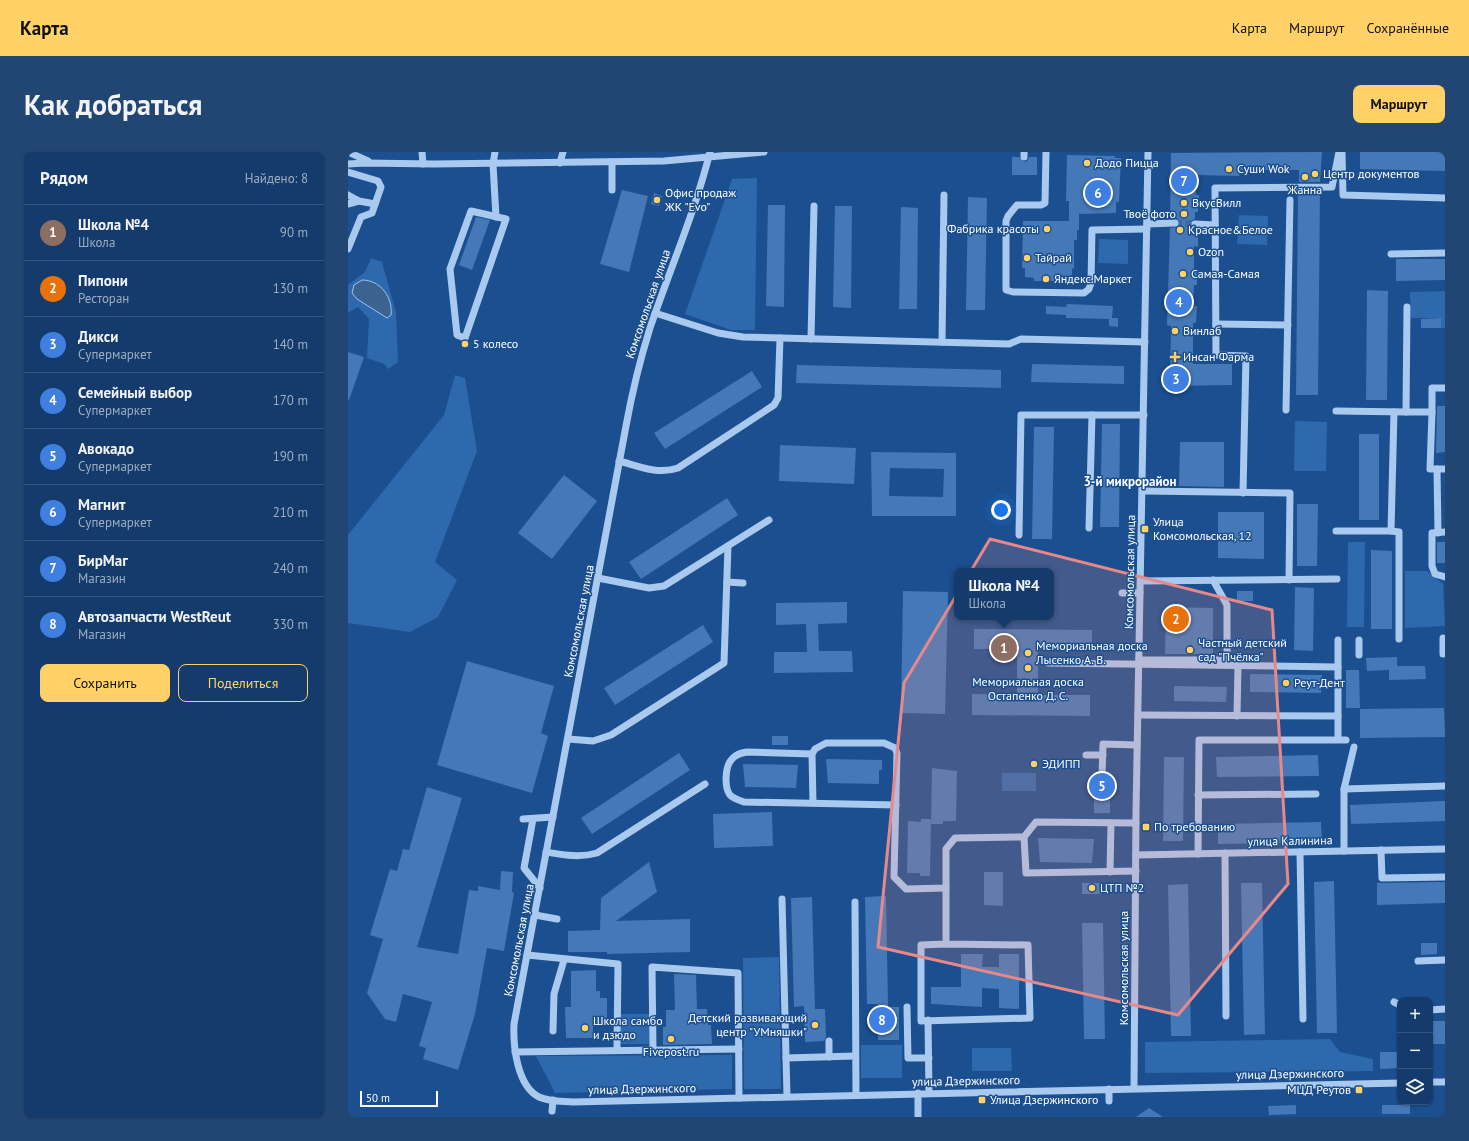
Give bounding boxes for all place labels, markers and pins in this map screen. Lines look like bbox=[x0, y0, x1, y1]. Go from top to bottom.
place label: Додо Пицца bbox=[1095, 155, 1159, 170]
marker: Додо Пицца bbox=[1082, 158, 1092, 168]
place label: Суши Wok bbox=[1237, 161, 1290, 176]
marker: Суши Wok bbox=[1224, 164, 1234, 174]
pin: 7 bbox=[1171, 166, 1197, 196]
place label: Центр документов bbox=[1323, 166, 1420, 181]
marker: Центр документов bbox=[1310, 169, 1320, 179]
marker: Жанна bbox=[1300, 172, 1310, 182]
pin: 6 bbox=[1085, 178, 1111, 208]
place label: Жанна bbox=[1287, 182, 1322, 197]
place label: Офис продаж ЖК "Evo" bbox=[664, 185, 736, 214]
marker: Офис продаж ЖК "Evo" bbox=[652, 195, 662, 205]
place label: ВкусВилл bbox=[1192, 195, 1241, 210]
marker: ВкусВилл bbox=[1179, 198, 1189, 208]
place label: Твоё фото bbox=[1124, 206, 1176, 221]
marker: Твоё фото bbox=[1179, 209, 1189, 219]
place label: Фабрика красоты bbox=[947, 221, 1039, 236]
place label: Красное&Белое bbox=[1188, 222, 1273, 237]
marker: Фабрика красоты bbox=[1042, 224, 1052, 234]
marker: Красное&Белое bbox=[1175, 225, 1185, 235]
place label: Ozon bbox=[1198, 244, 1224, 259]
marker: Ozon bbox=[1185, 247, 1195, 257]
place label: Тайрай bbox=[1035, 250, 1072, 265]
marker: Тайрай bbox=[1022, 253, 1032, 263]
place label: Самая-Самая bbox=[1191, 266, 1260, 281]
marker: Самая-Самая bbox=[1178, 269, 1188, 279]
place label: Яндекс.Маркет bbox=[1054, 271, 1132, 286]
marker: Яндекс.Маркет bbox=[1041, 274, 1051, 284]
pin: 4 bbox=[1166, 287, 1192, 317]
place label: Винлаб bbox=[1183, 323, 1221, 338]
marker: Винлаб bbox=[1170, 326, 1180, 336]
place label: 5 колесо bbox=[473, 336, 518, 351]
marker: 5 колесо bbox=[460, 339, 470, 349]
place label: Инсан Фарма bbox=[1183, 349, 1254, 364]
marker: Инсан Фарма bbox=[1170, 352, 1180, 362]
pin: 3 bbox=[1163, 364, 1189, 394]
place label: Улица Комсомольская, 12 bbox=[1153, 514, 1252, 543]
marker: Улица Комсомольская, 12 bbox=[1140, 524, 1150, 534]
pin: 2 bbox=[1163, 604, 1189, 634]
pin: 1 bbox=[991, 633, 1017, 663]
place label: Частный детский сад "Пчёлка" bbox=[1198, 635, 1287, 664]
place label: Мемориальная доска Лысенко А. В. bbox=[1035, 638, 1148, 667]
marker: Частный детский сад "Пчёлка" bbox=[1185, 645, 1195, 655]
marker: Мемориальная доска Лысенко А. В. bbox=[1023, 648, 1033, 658]
marker: Мемориальная доска Остапенко Д. С. bbox=[1023, 663, 1033, 673]
place label: Мемориальная доска Остапенко Д. С. bbox=[972, 674, 1084, 703]
place label: Реут-Дент bbox=[1294, 675, 1345, 690]
marker: Реут-Дент bbox=[1281, 678, 1291, 688]
place label: ЭДИПП bbox=[1042, 756, 1081, 771]
marker: ЭДИПП bbox=[1029, 759, 1039, 769]
pin: 5 bbox=[1089, 771, 1115, 801]
place label: По требованию bbox=[1154, 819, 1235, 834]
marker: По требованию bbox=[1141, 822, 1151, 832]
place label: ЦТП №2 bbox=[1100, 880, 1144, 895]
marker: ЦТП №2 bbox=[1087, 883, 1097, 893]
pin: 8 bbox=[869, 1005, 895, 1035]
place label: Детский развивающий центр "УМняшки" bbox=[688, 1010, 807, 1039]
place label: Школа самбо и дзюдо bbox=[593, 1013, 663, 1042]
marker: Детский развивающий центр "УМняшки" bbox=[810, 1020, 820, 1030]
marker: Школа самбо и дзюдо bbox=[580, 1023, 590, 1033]
marker: Fivepost.ru bbox=[666, 1034, 676, 1044]
place label: Fivepost.ru bbox=[643, 1044, 699, 1059]
place label: МЦД Реутов bbox=[1287, 1082, 1351, 1097]
marker: МЦД Реутов bbox=[1354, 1085, 1364, 1095]
place label: Улица Дзержинского bbox=[990, 1092, 1098, 1107]
marker: Улица Дзержинского bbox=[977, 1095, 987, 1105]

